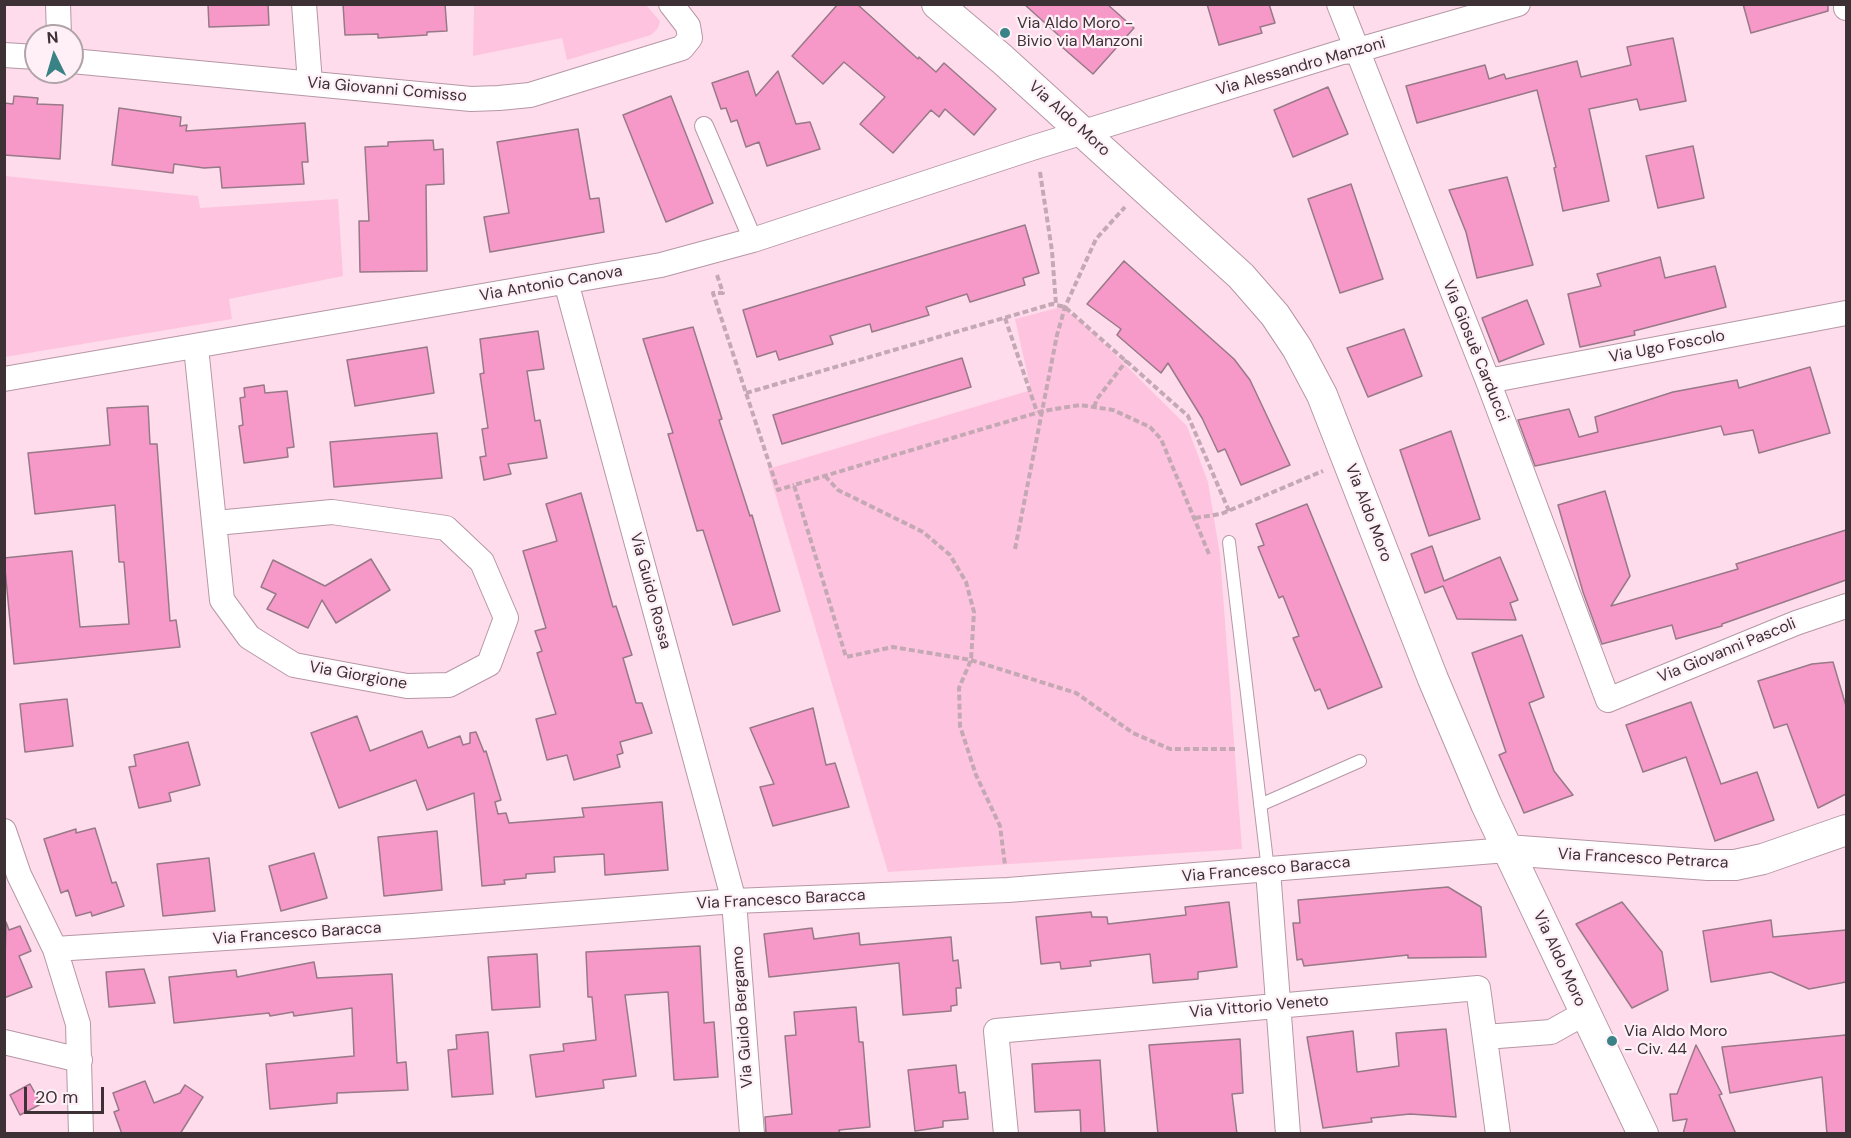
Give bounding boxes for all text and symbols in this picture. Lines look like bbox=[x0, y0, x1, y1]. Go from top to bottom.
place label: Via Aldo Moro - Bivio via Manzoni bbox=[1017, 14, 1143, 52]
north arrow bbox=[24, 24, 84, 84]
marker: Via Aldo Moro - Bivio via Manzoni bbox=[998, 26, 1012, 40]
text: N bbox=[46, 27, 59, 49]
street label: Via Alessandro Manzoni bbox=[1214, 34, 1388, 100]
street label: Via Giovanni Comisso bbox=[306, 73, 468, 107]
street label: Via Aldo Moro bbox=[1024, 77, 1114, 161]
street label: Via Antonio Canova bbox=[478, 262, 624, 306]
street label: Via Giosuè Carducci bbox=[1438, 278, 1512, 424]
street label: Via Ugo Foscolo bbox=[1607, 326, 1727, 368]
street label: Via Aldo Moro bbox=[1340, 461, 1396, 565]
street label: Via Guido Rossa bbox=[625, 531, 675, 651]
street label: Via Giovanni Pascoli bbox=[1655, 614, 1799, 688]
street label: Via Giorgione bbox=[307, 658, 409, 694]
street label: Via Francesco Petrarca bbox=[1557, 845, 1729, 873]
street label: Via Francesco Baracca bbox=[1181, 853, 1351, 887]
street label: Via Francesco Baracca bbox=[696, 886, 866, 914]
street label: Via Aldo Moro bbox=[1528, 908, 1590, 1010]
street label: Via Francesco Baracca bbox=[212, 919, 382, 949]
street label: Via Guido Bergamo bbox=[728, 945, 758, 1089]
street label: Via Vittorio Veneto bbox=[1189, 991, 1329, 1023]
place label: Via Aldo Moro - Civ. 44 bbox=[1624, 1022, 1728, 1060]
marker: Via Aldo Moro - Civ. 44 bbox=[1605, 1034, 1619, 1048]
scale bar bbox=[27, 1075, 106, 1113]
text: 20 m bbox=[35, 1085, 78, 1109]

